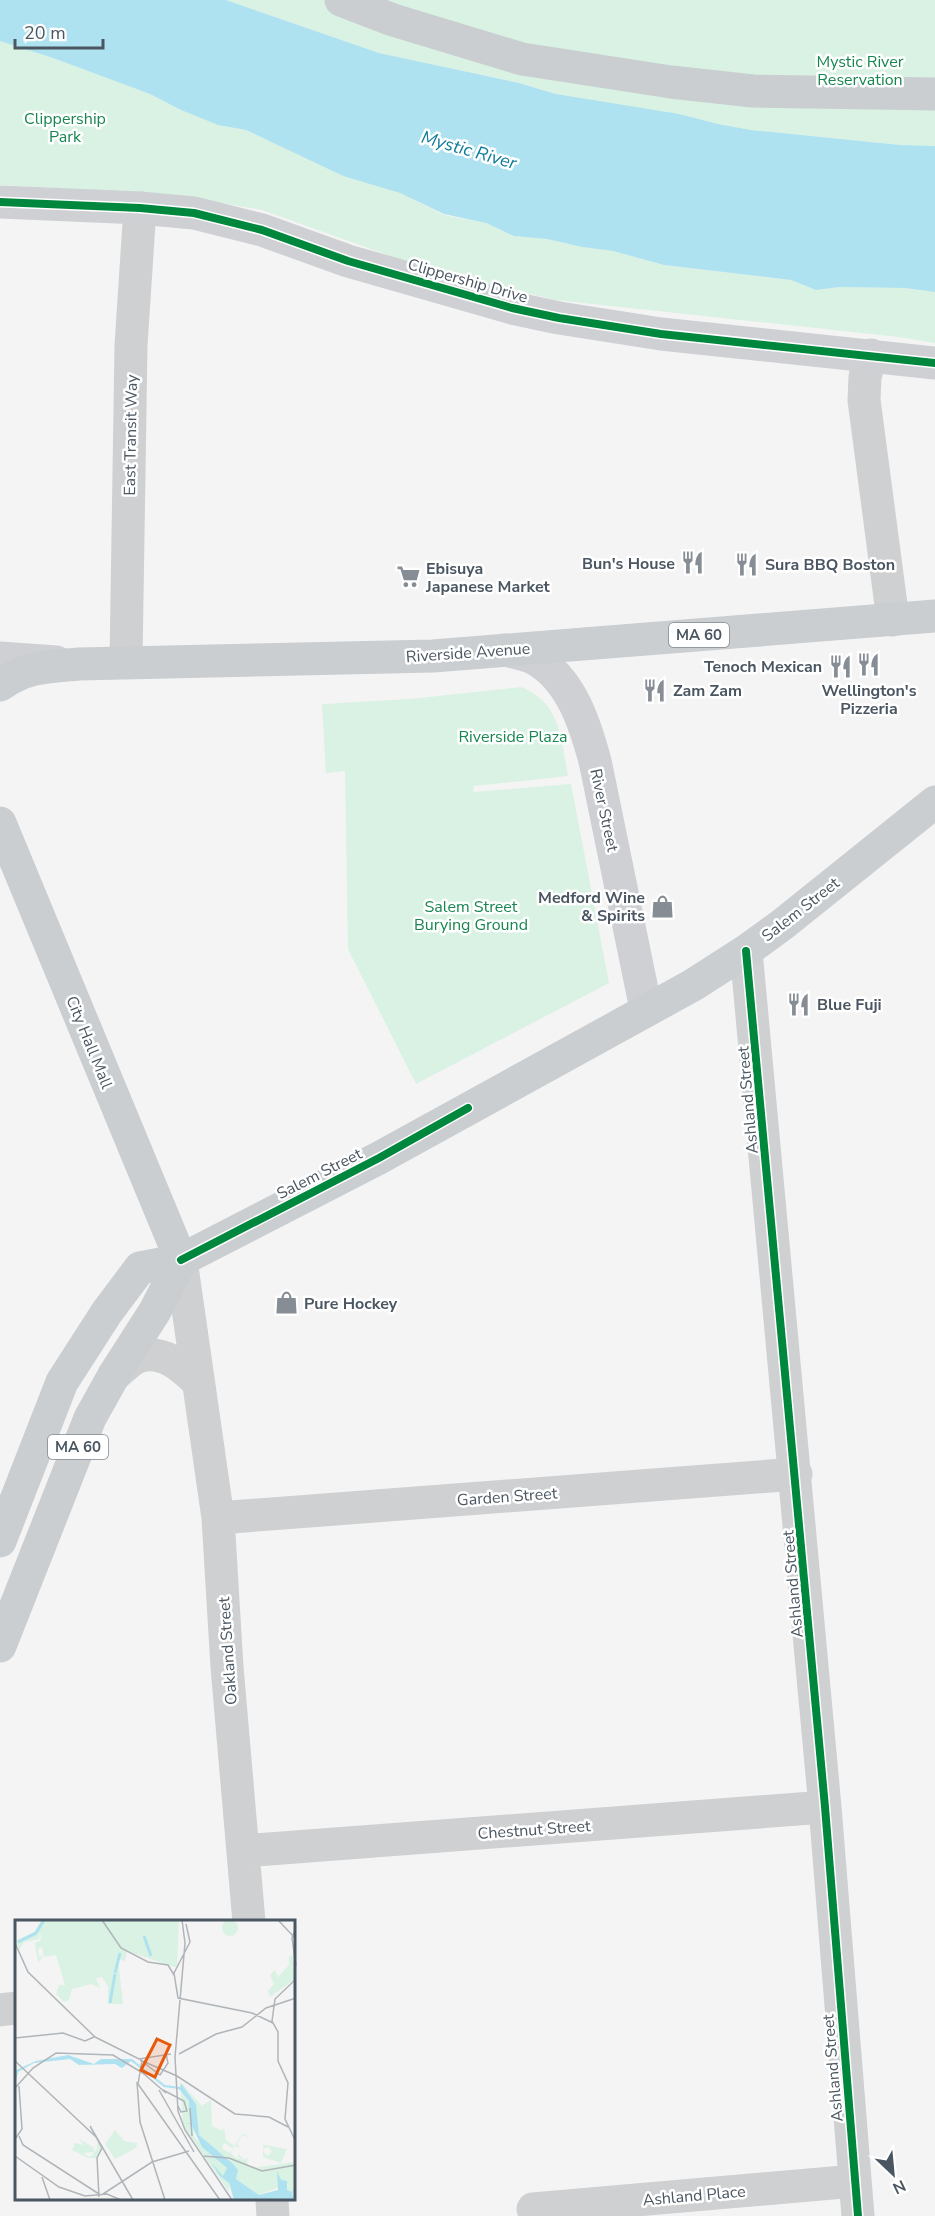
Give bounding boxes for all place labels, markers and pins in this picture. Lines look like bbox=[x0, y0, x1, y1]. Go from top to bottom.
restaurant icon: Bun's House bbox=[680, 550, 706, 576]
restaurant icon: Sura BBQ Boston bbox=[734, 551, 760, 577]
place label: Bun's House bbox=[582, 553, 675, 575]
place label: Sura BBQ Boston bbox=[765, 554, 895, 576]
place label: Ebisuya Japanese Market bbox=[425, 558, 551, 598]
supermarket icon: Ebisuya Japanese Market bbox=[395, 564, 421, 590]
restaurant icon: Wellington's Pizzeria bbox=[856, 652, 882, 678]
restaurant icon: Tenoch Mexican bbox=[827, 653, 853, 679]
place label: Tenoch Mexican bbox=[704, 656, 822, 678]
restaurant icon: Zam Zam bbox=[642, 677, 668, 703]
place label: Zam Zam bbox=[673, 680, 742, 702]
place label: Wellington's Pizzeria bbox=[821, 680, 917, 720]
place label: Medford Wine & Spirits bbox=[538, 887, 645, 927]
shop icon: Medford Wine & Spirits bbox=[650, 893, 676, 919]
restaurant icon: Blue Fuji bbox=[786, 991, 812, 1017]
place label: Blue Fuji bbox=[817, 994, 882, 1016]
shop icon: Pure Hockey bbox=[273, 1290, 299, 1316]
place label: Pure Hockey bbox=[304, 1293, 398, 1315]

